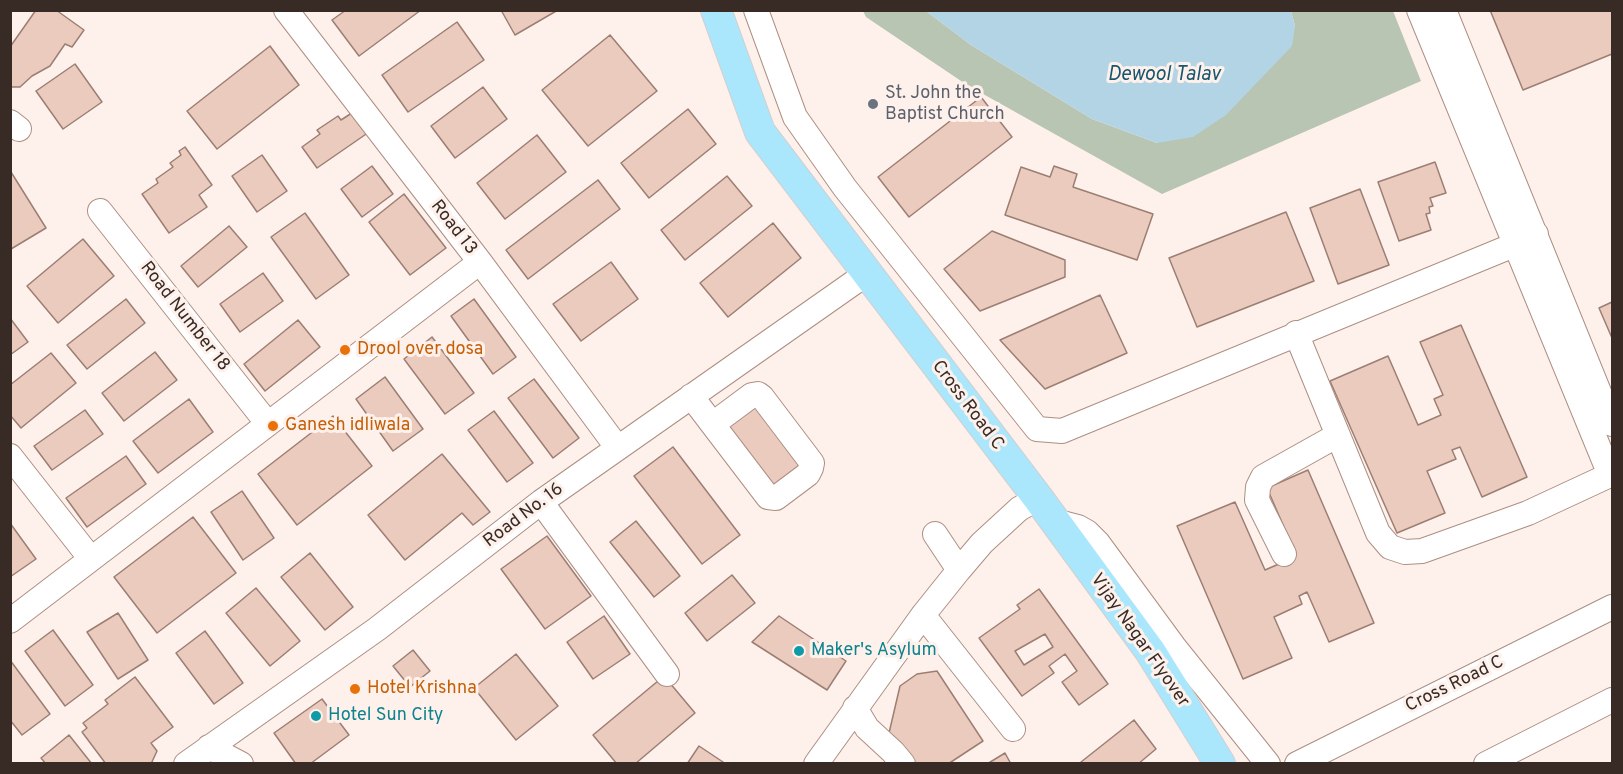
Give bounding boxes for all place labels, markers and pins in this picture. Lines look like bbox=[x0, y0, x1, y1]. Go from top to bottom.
place label: St. John the Baptist Church bbox=[885, 83, 1005, 125]
marker: St. John the Baptist Church bbox=[866, 97, 880, 111]
place label: Drool over dosa bbox=[357, 339, 483, 361]
marker: Drool over dosa bbox=[338, 343, 352, 357]
place label: Ganesh idliwala bbox=[285, 415, 410, 437]
marker: Ganesh idliwala bbox=[266, 419, 280, 433]
place label: Maker's Asylum bbox=[811, 640, 937, 662]
marker: Maker's Asylum bbox=[792, 644, 806, 658]
place label: Hotel Krishna bbox=[367, 678, 477, 700]
marker: Hotel Krishna bbox=[348, 682, 362, 696]
place label: Hotel Sun City bbox=[328, 705, 443, 727]
marker: Hotel Sun City bbox=[309, 709, 323, 723]

